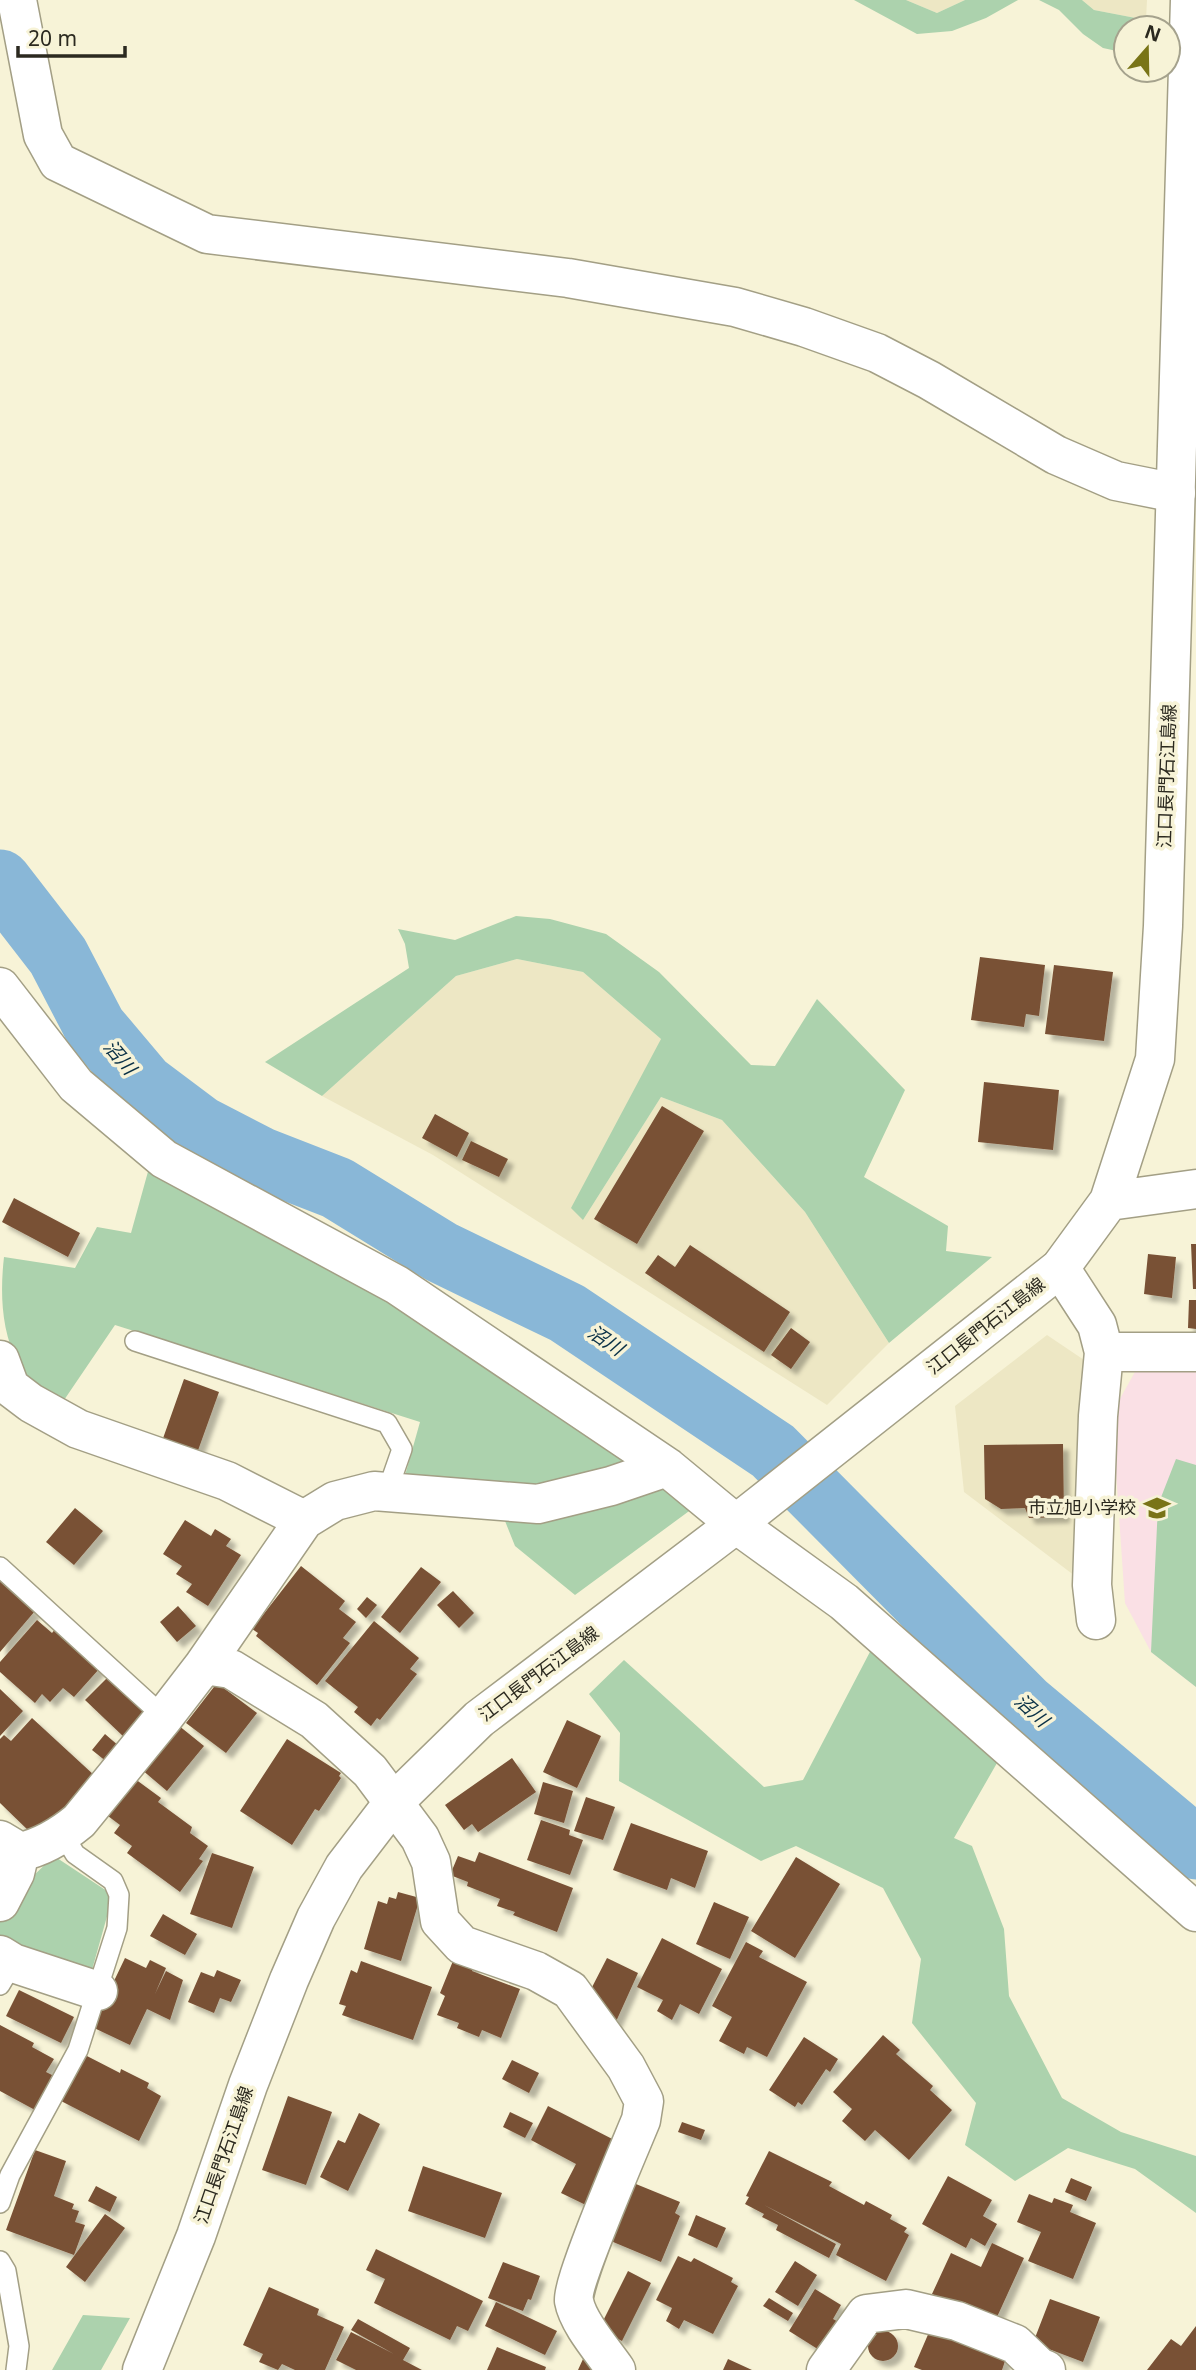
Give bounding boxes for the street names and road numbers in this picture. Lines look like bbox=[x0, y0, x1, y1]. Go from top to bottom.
street label: 江口長門石江島線 bbox=[1151, 704, 1181, 848]
street label: 江口長門石江島線 bbox=[921, 1271, 1050, 1379]
street label: 江口長門石江島線 bbox=[474, 1620, 603, 1726]
street label: 江口長門石江島線 bbox=[188, 2083, 258, 2227]

